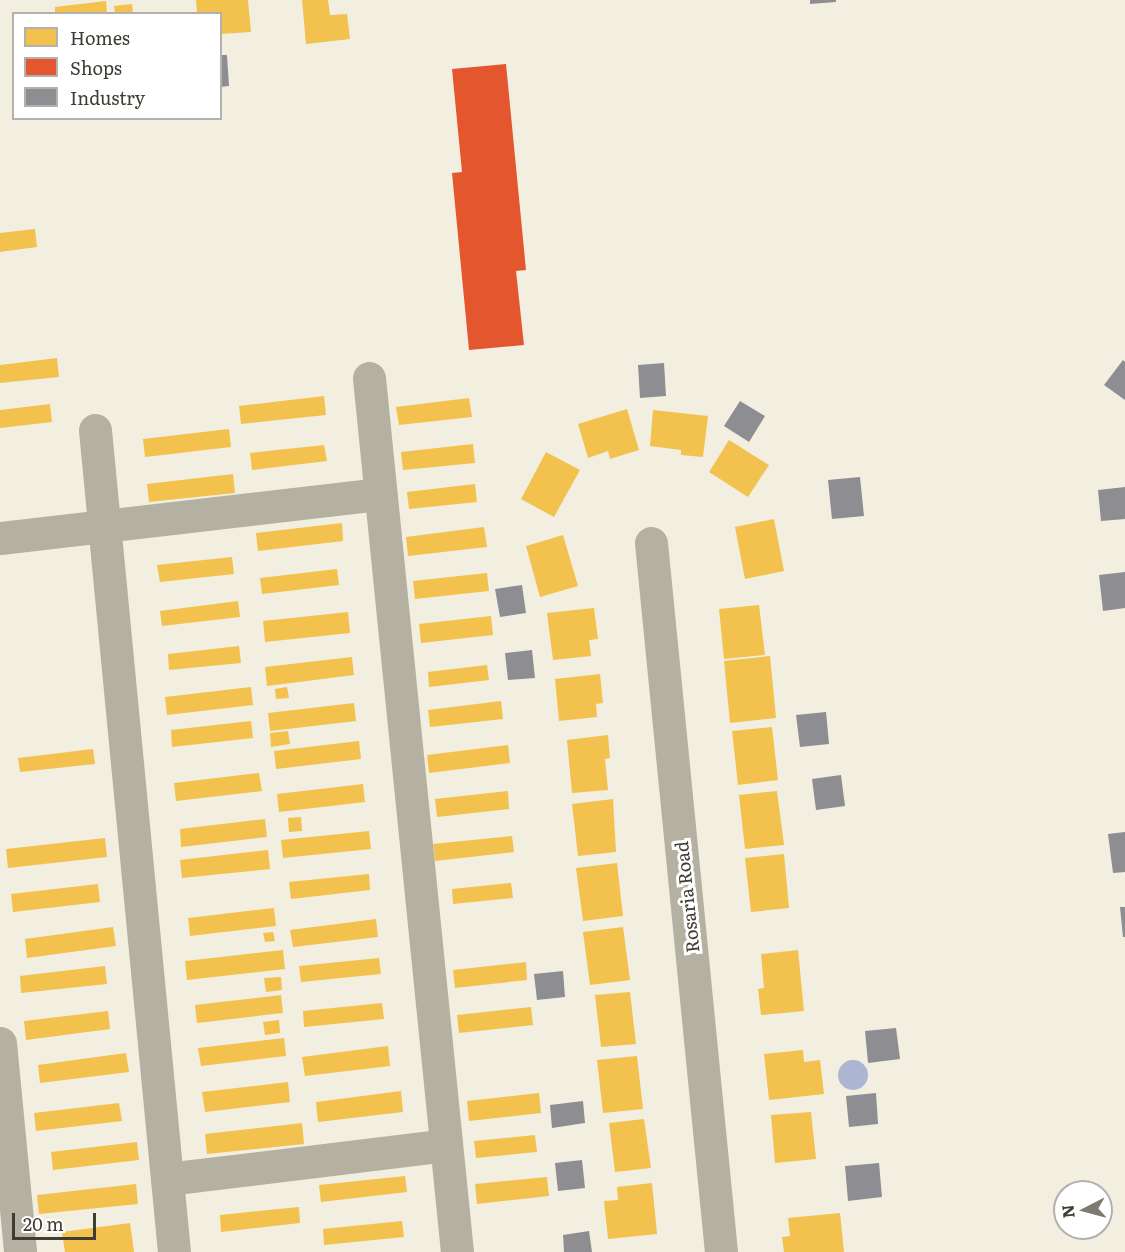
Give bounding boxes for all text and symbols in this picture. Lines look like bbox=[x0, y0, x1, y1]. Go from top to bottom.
legend bbox=[12, 12, 222, 120]
text: Homes bbox=[70, 24, 130, 51]
text: Shops bbox=[70, 54, 122, 81]
text: Industry bbox=[70, 84, 145, 111]
street label: Rosaria Road bbox=[670, 840, 704, 954]
north arrow bbox=[1053, 1180, 1113, 1240]
scale bar bbox=[15, 1201, 99, 1239]
text: N bbox=[1054, 1204, 1080, 1220]
text: 20 m bbox=[23, 1210, 64, 1237]

